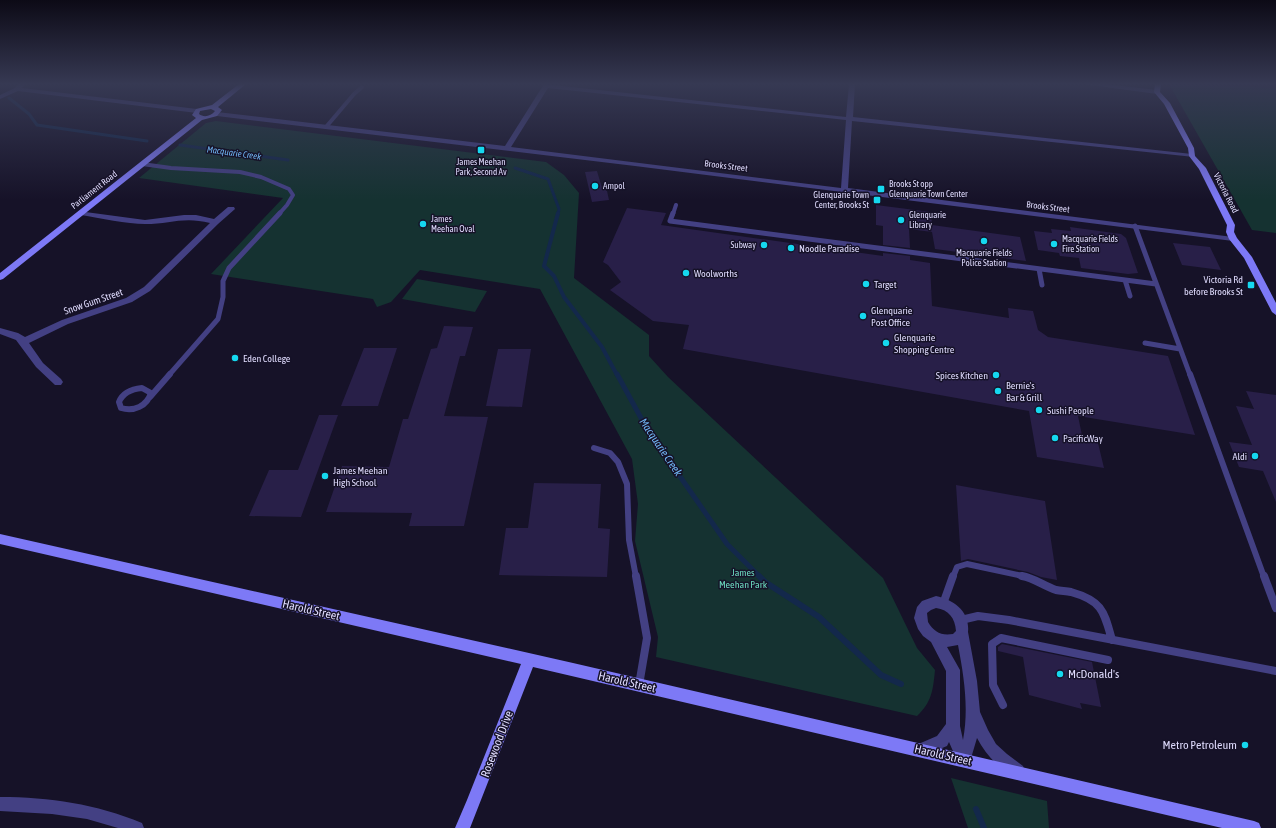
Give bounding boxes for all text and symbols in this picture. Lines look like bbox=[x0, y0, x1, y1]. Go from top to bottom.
water label: Macquarie Creek bbox=[206, 144, 263, 162]
marker: James Meehan Park, Second Av bbox=[476, 145, 486, 155]
place label: James Meehan Park, Second Av bbox=[455, 157, 507, 177]
street label: Brooks Street bbox=[704, 158, 749, 174]
street label: Parliament Road bbox=[69, 169, 119, 211]
street label: Victoria Road bbox=[1212, 171, 1240, 215]
place label: Brooks St opp Glenquarie Town Center bbox=[889, 179, 968, 199]
marker: Ampol bbox=[590, 181, 600, 191]
place label: Ampol bbox=[603, 181, 625, 191]
marker: Brooks St opp Glenquarie Town Center bbox=[876, 184, 886, 194]
place label: Glenquarie Town Center, Brooks St bbox=[813, 190, 869, 210]
marker: Glenquarie Town Center, Brooks St bbox=[872, 195, 882, 205]
street label: Brooks Street bbox=[1026, 199, 1071, 215]
place label: Glenquarie Library bbox=[909, 210, 946, 230]
place label: James Meehan Oval bbox=[431, 214, 475, 234]
marker: Glenquarie Library bbox=[896, 215, 906, 225]
marker: James Meehan Oval bbox=[418, 219, 428, 229]
place label: Macquarie Fields Fire Station bbox=[1062, 234, 1118, 254]
marker: Macquarie Fields Police Station bbox=[979, 236, 989, 246]
marker: Macquarie Fields Fire Station bbox=[1049, 239, 1059, 249]
place label: Subway bbox=[731, 240, 756, 250]
marker: Subway bbox=[759, 240, 769, 250]
marker: Noodle Paradise bbox=[786, 243, 796, 253]
place label: Noodle Paradise bbox=[799, 243, 860, 254]
place label: Macquarie Fields Police Station bbox=[956, 248, 1012, 268]
marker: Woolworths bbox=[681, 268, 691, 278]
place label: Woolworths bbox=[694, 268, 738, 279]
place label: Victoria Rd before Brooks St bbox=[1184, 274, 1243, 297]
marker: Target bbox=[861, 279, 871, 289]
place label: Target bbox=[874, 279, 897, 290]
marker: Victoria Rd before Brooks St bbox=[1246, 280, 1256, 290]
street label: Snow Gum Street bbox=[62, 286, 124, 317]
place label: Glenquarie Post Office bbox=[871, 305, 913, 328]
marker: Glenquarie Post Office bbox=[858, 311, 868, 321]
place label: Glenquarie Shopping Centre bbox=[894, 332, 955, 355]
marker: Glenquarie Shopping Centre bbox=[881, 338, 891, 348]
marker: Eden College bbox=[230, 353, 240, 363]
place label: Eden College bbox=[243, 353, 291, 364]
place label: Spices Kitchen bbox=[936, 370, 988, 381]
marker: Spices Kitchen bbox=[991, 370, 1001, 380]
place label: Bernie's Bar & Grill bbox=[1006, 380, 1042, 403]
marker: Bernie's Bar & Grill bbox=[993, 386, 1003, 396]
marker: Sushi People bbox=[1034, 405, 1044, 415]
place label: Sushi People bbox=[1047, 405, 1094, 416]
water label: Macquarie Creek bbox=[637, 416, 685, 478]
marker: PacificWay bbox=[1050, 433, 1060, 443]
place label: PacificWay bbox=[1063, 433, 1103, 444]
place label: Aldi bbox=[1233, 451, 1247, 462]
marker: Aldi bbox=[1250, 451, 1260, 461]
place label: James Meehan High School bbox=[333, 465, 388, 488]
marker: James Meehan High School bbox=[320, 471, 330, 481]
park label: James Meehan Park bbox=[719, 567, 768, 590]
street label: Harold Street bbox=[281, 597, 342, 624]
place label: McDonald's bbox=[1068, 667, 1119, 681]
street label: Harold Street bbox=[597, 669, 658, 696]
marker: McDonald's bbox=[1055, 669, 1065, 679]
street label: Rosewood Drive bbox=[478, 709, 516, 779]
place label: Metro Petroleum bbox=[1162, 738, 1237, 752]
marker: Metro Petroleum bbox=[1240, 740, 1250, 750]
street label: Harold Street bbox=[913, 742, 974, 769]

